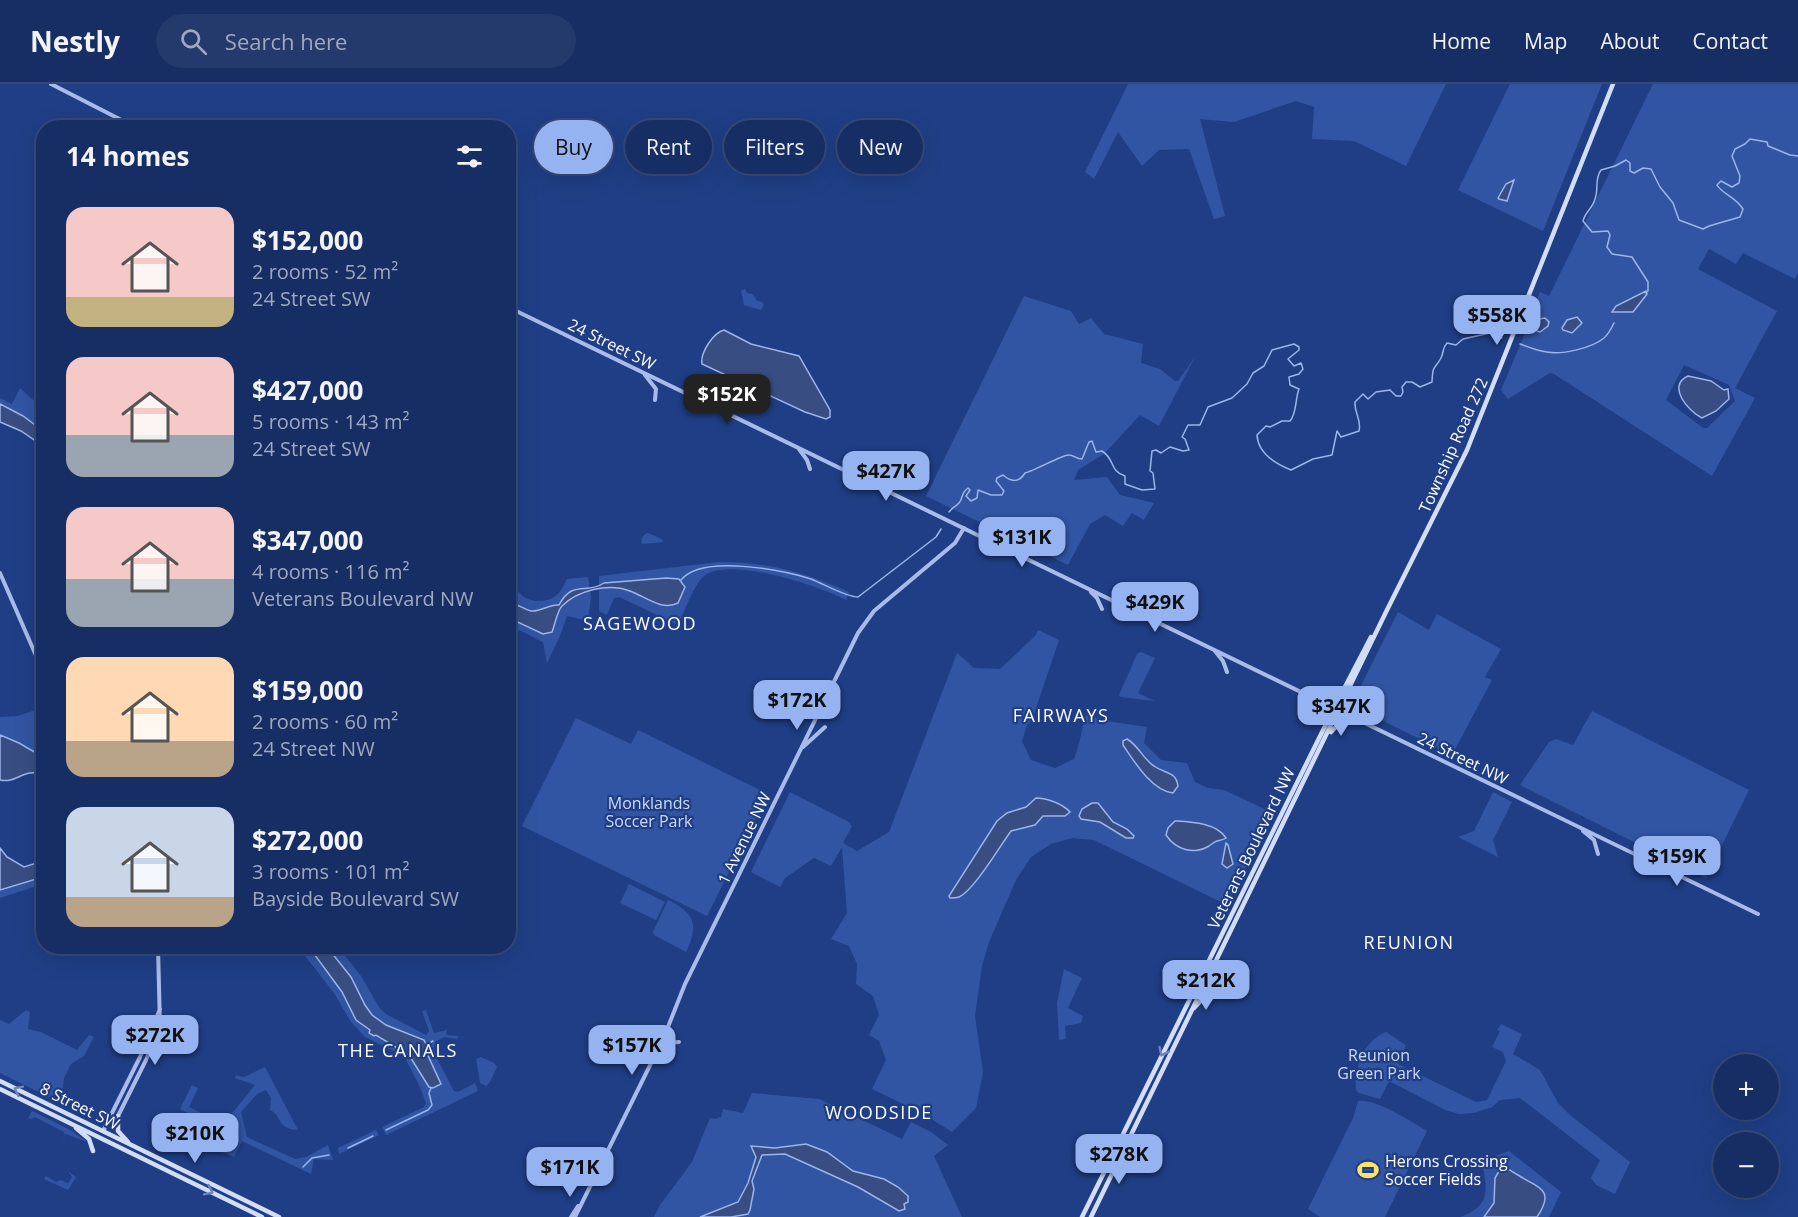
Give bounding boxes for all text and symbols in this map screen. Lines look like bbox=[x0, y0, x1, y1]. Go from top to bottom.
search box bbox=[156, 14, 576, 68]
text: Nestly bbox=[30, 22, 120, 60]
icon: search bbox=[177, 25, 210, 58]
text: Search here bbox=[225, 26, 347, 56]
text: Home bbox=[1432, 27, 1491, 55]
text: Map bbox=[1524, 27, 1567, 55]
text: About bbox=[1600, 27, 1660, 55]
text: Contact bbox=[1693, 27, 1768, 55]
chip: Buy bbox=[534, 120, 613, 174]
chip: Rent bbox=[625, 120, 712, 174]
chip: Filters bbox=[724, 120, 825, 174]
chip: New bbox=[837, 120, 923, 174]
text: 14 homes bbox=[66, 138, 190, 174]
icon: filters bbox=[453, 140, 486, 173]
text: $152,000 bbox=[252, 222, 363, 258]
icon: home bbox=[114, 231, 186, 303]
text: 2 rooms · 52 m² bbox=[252, 258, 398, 285]
text: 24 Street SW bbox=[252, 285, 371, 312]
pin: $558K bbox=[1455, 295, 1539, 346]
text: $558K bbox=[1467, 301, 1527, 328]
street label: 24 Street SW bbox=[565, 313, 660, 375]
text: $427,000 bbox=[252, 372, 363, 408]
pin: $152K bbox=[685, 374, 769, 425]
street label: Township Road 272 bbox=[1413, 374, 1493, 516]
text: $152K bbox=[697, 380, 757, 407]
icon: home bbox=[114, 381, 186, 453]
text: 5 rooms · 143 m² bbox=[252, 408, 410, 435]
text: 24 Street SW bbox=[252, 435, 371, 462]
pin: $427K bbox=[844, 451, 928, 502]
text: $427K bbox=[856, 457, 916, 484]
pin: $131K bbox=[980, 517, 1064, 568]
text: $347,000 bbox=[252, 522, 363, 558]
text: $131K bbox=[992, 523, 1052, 550]
icon: home bbox=[114, 531, 186, 603]
text: 4 rooms · 116 m² bbox=[252, 558, 410, 585]
pin: $429K bbox=[1113, 582, 1197, 633]
text: Veterans Boulevard NW bbox=[252, 585, 474, 612]
text: $429K bbox=[1125, 588, 1185, 615]
district label: SAGEWOOD bbox=[583, 611, 697, 635]
text: $159,000 bbox=[252, 672, 363, 708]
pin: $172K bbox=[755, 680, 839, 731]
icon: home bbox=[114, 681, 186, 753]
text: $172K bbox=[767, 686, 827, 713]
pin: $347K bbox=[1299, 686, 1383, 737]
text: $347K bbox=[1311, 692, 1371, 719]
district label: FAIRWAYS bbox=[1013, 703, 1109, 727]
text: 2 rooms · 60 m² bbox=[252, 708, 398, 735]
street label: 24 Street NW bbox=[1414, 727, 1512, 789]
text: 24 Street NW bbox=[252, 735, 375, 762]
street label: Veterans Boulevard NW bbox=[1202, 763, 1300, 932]
street label: 1 Avenue NW bbox=[712, 788, 776, 888]
park label: Monklands Soccer Park bbox=[606, 792, 693, 832]
text: $272,000 bbox=[252, 822, 363, 858]
icon: home bbox=[114, 831, 186, 903]
pin: $159K bbox=[1635, 836, 1719, 887]
text: $159K bbox=[1647, 842, 1707, 869]
text: 3 rooms · 101 m² bbox=[252, 858, 410, 885]
text: Bayside Boulevard SW bbox=[252, 885, 459, 912]
district label: REUNION bbox=[1364, 930, 1454, 954]
pin: $212K bbox=[1164, 960, 1248, 1011]
text: $212K bbox=[1176, 966, 1236, 993]
pin: $272K bbox=[113, 1015, 197, 1066]
text: $272K bbox=[125, 1021, 185, 1048]
pin: $157K bbox=[590, 1025, 674, 1076]
text: $157K bbox=[602, 1031, 662, 1058]
district label: THE CANALS bbox=[338, 1038, 458, 1062]
park label: Reunion Green Park bbox=[1337, 1044, 1421, 1084]
one-way arrow bbox=[1159, 1046, 1171, 1057]
map controls bbox=[1713, 1054, 1779, 1198]
button: + bbox=[1713, 1054, 1779, 1120]
street label: 8 Street SW bbox=[37, 1077, 124, 1135]
one-way arrow bbox=[14, 1085, 25, 1097]
district label: WOODSIDE bbox=[825, 1100, 933, 1124]
pin: $210K bbox=[153, 1113, 237, 1164]
text: $210K bbox=[165, 1119, 225, 1146]
button: − bbox=[1713, 1132, 1779, 1198]
pin: $278K bbox=[1077, 1134, 1161, 1185]
text: $278K bbox=[1089, 1140, 1149, 1167]
pin: $171K bbox=[528, 1147, 612, 1198]
place label: Herons Crossing Soccer Fields bbox=[1385, 1150, 1508, 1190]
text: $171K bbox=[540, 1153, 600, 1180]
sports icon: Herons Crossing Soccer Fields bbox=[1356, 1158, 1380, 1182]
one-way arrow bbox=[202, 1184, 213, 1195]

